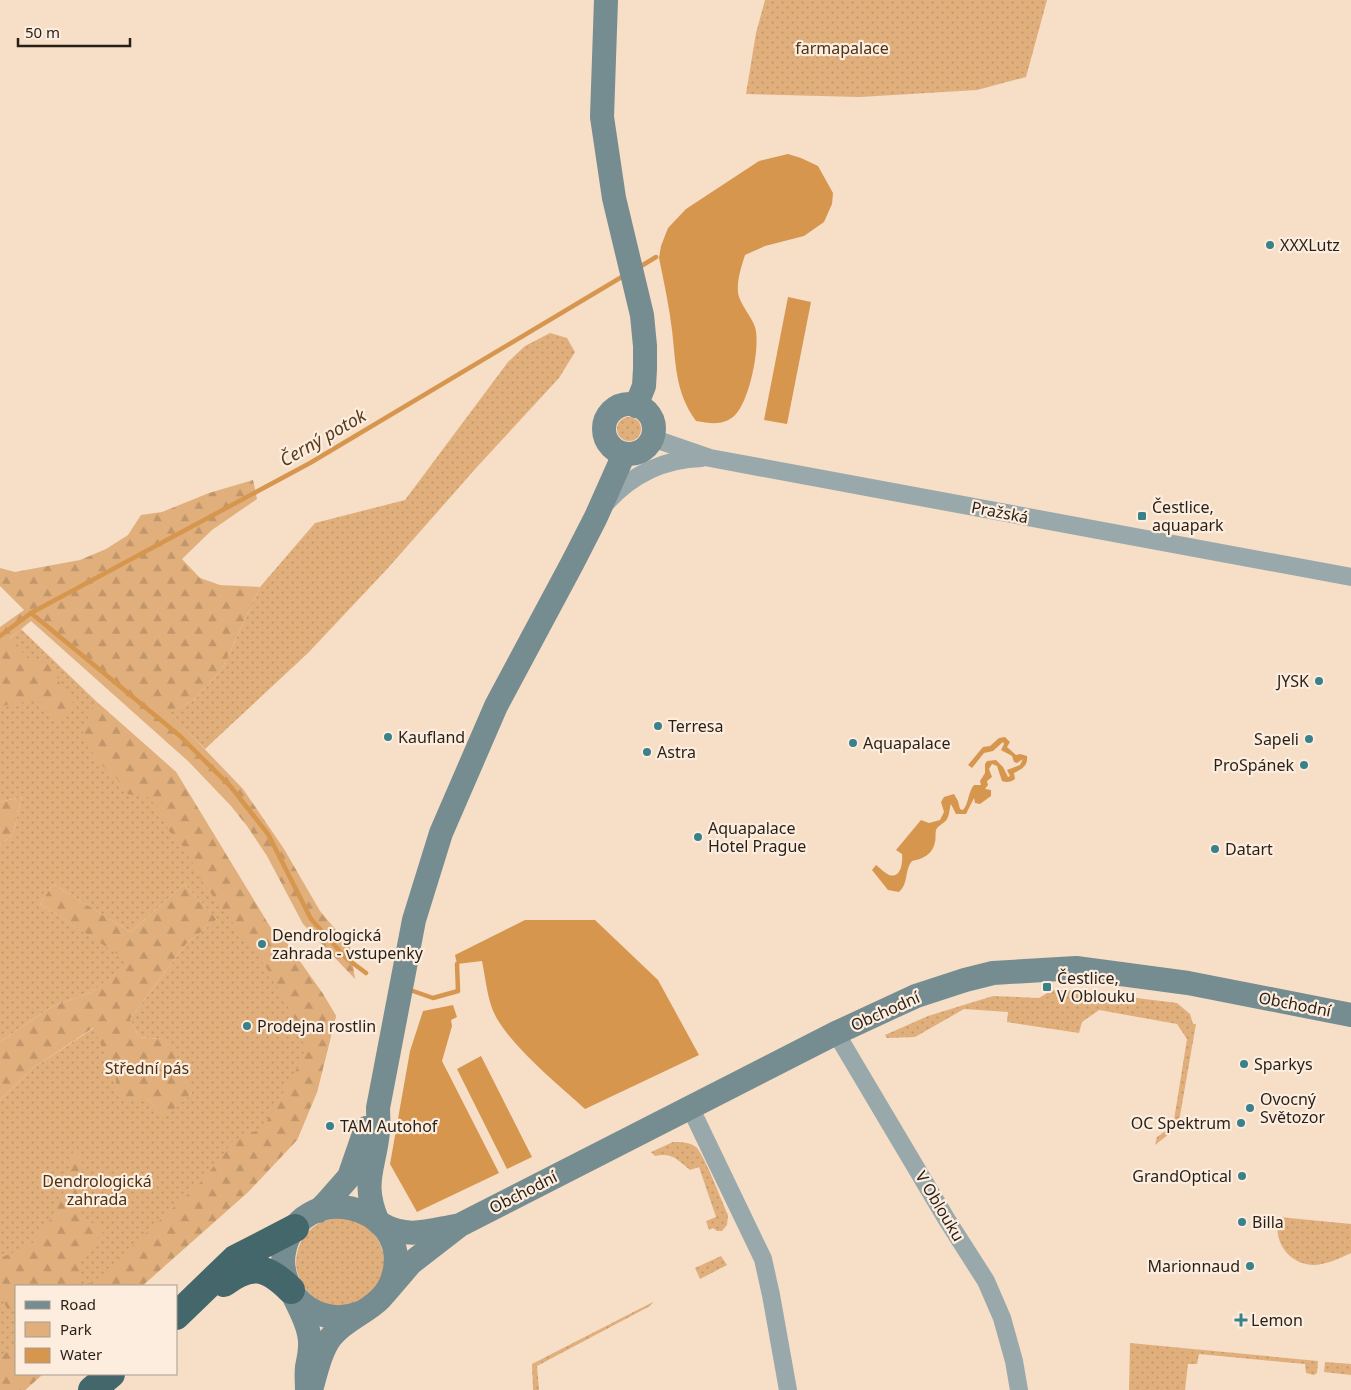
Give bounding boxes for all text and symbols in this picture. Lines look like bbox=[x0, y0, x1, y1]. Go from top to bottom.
scale bar bbox=[18, 15, 130, 47]
text: 50 m bbox=[25, 22, 60, 42]
park label: farmapalace bbox=[795, 37, 889, 59]
place label: XXXLutz bbox=[1280, 234, 1340, 256]
marker: XXXLutz bbox=[1264, 239, 1276, 251]
water label: Černý potok bbox=[275, 402, 371, 471]
street label: Pražská bbox=[970, 496, 1030, 528]
place label: Čestlice, aquapark bbox=[1152, 496, 1224, 536]
marker: Čestlice, aquapark bbox=[1136, 510, 1148, 522]
place label: JYSK bbox=[1275, 670, 1309, 692]
marker: JYSK bbox=[1313, 675, 1325, 687]
place label: Terresa bbox=[668, 715, 723, 737]
marker: Terresa bbox=[652, 720, 664, 732]
place label: Kaufland bbox=[398, 726, 465, 748]
place label: Sapeli bbox=[1254, 728, 1299, 750]
marker: Kaufland bbox=[382, 731, 394, 743]
place label: Aquapalace bbox=[863, 732, 951, 754]
marker: Sapeli bbox=[1303, 733, 1315, 745]
marker: Aquapalace bbox=[847, 737, 859, 749]
place label: Astra bbox=[657, 741, 696, 763]
marker: Astra bbox=[641, 746, 653, 758]
place label: ProSpánek bbox=[1213, 754, 1294, 776]
marker: ProSpánek bbox=[1298, 759, 1310, 771]
place label: Aquapalace Hotel Prague bbox=[708, 817, 806, 857]
marker: Aquapalace Hotel Prague bbox=[692, 831, 704, 843]
place label: Datart bbox=[1225, 838, 1273, 860]
marker: Datart bbox=[1209, 843, 1221, 855]
place label: Dendrologická zahrada - vstupenky bbox=[272, 924, 424, 964]
marker: Dendrologická zahrada - vstupenky bbox=[256, 938, 268, 950]
place label: Čestlice, V Oblouku bbox=[1057, 967, 1135, 1007]
marker: Čestlice, V Oblouku bbox=[1041, 981, 1053, 993]
street label: Obchodní bbox=[847, 986, 924, 1036]
street label: Obchodní bbox=[1257, 986, 1334, 1022]
place label: Prodejna rostlin bbox=[257, 1015, 376, 1037]
marker: Prodejna rostlin bbox=[241, 1020, 253, 1032]
place label: Sparkys bbox=[1254, 1053, 1313, 1075]
park label: Střední pás bbox=[105, 1057, 189, 1079]
marker: Sparkys bbox=[1238, 1058, 1250, 1070]
place label: Ovocný Světozor bbox=[1260, 1088, 1325, 1128]
marker: Ovocný Světozor bbox=[1244, 1102, 1256, 1114]
place label: OC Spektrum bbox=[1131, 1112, 1231, 1134]
place label: TAM Autohof bbox=[340, 1115, 439, 1137]
marker: OC Spektrum bbox=[1235, 1117, 1247, 1129]
marker: TAM Autohof bbox=[324, 1120, 336, 1132]
street label: Obchodní bbox=[485, 1165, 561, 1218]
place label: GrandOptical bbox=[1132, 1165, 1232, 1187]
street label: V Oblouku bbox=[910, 1167, 970, 1245]
park label: Dendrologická zahrada bbox=[42, 1170, 152, 1210]
marker: GrandOptical bbox=[1236, 1170, 1248, 1182]
place label: Billa bbox=[1252, 1211, 1284, 1233]
marker: Billa bbox=[1236, 1216, 1248, 1228]
place label: Marionnaud bbox=[1148, 1255, 1240, 1277]
marker: Marionnaud bbox=[1244, 1260, 1256, 1272]
legend bbox=[15, 1285, 178, 1375]
text: Road bbox=[60, 1294, 96, 1314]
place label: Lemon bbox=[1251, 1309, 1303, 1331]
marker: Lemon bbox=[1235, 1314, 1247, 1326]
text: Park bbox=[60, 1319, 92, 1339]
text: Water bbox=[60, 1344, 102, 1364]

